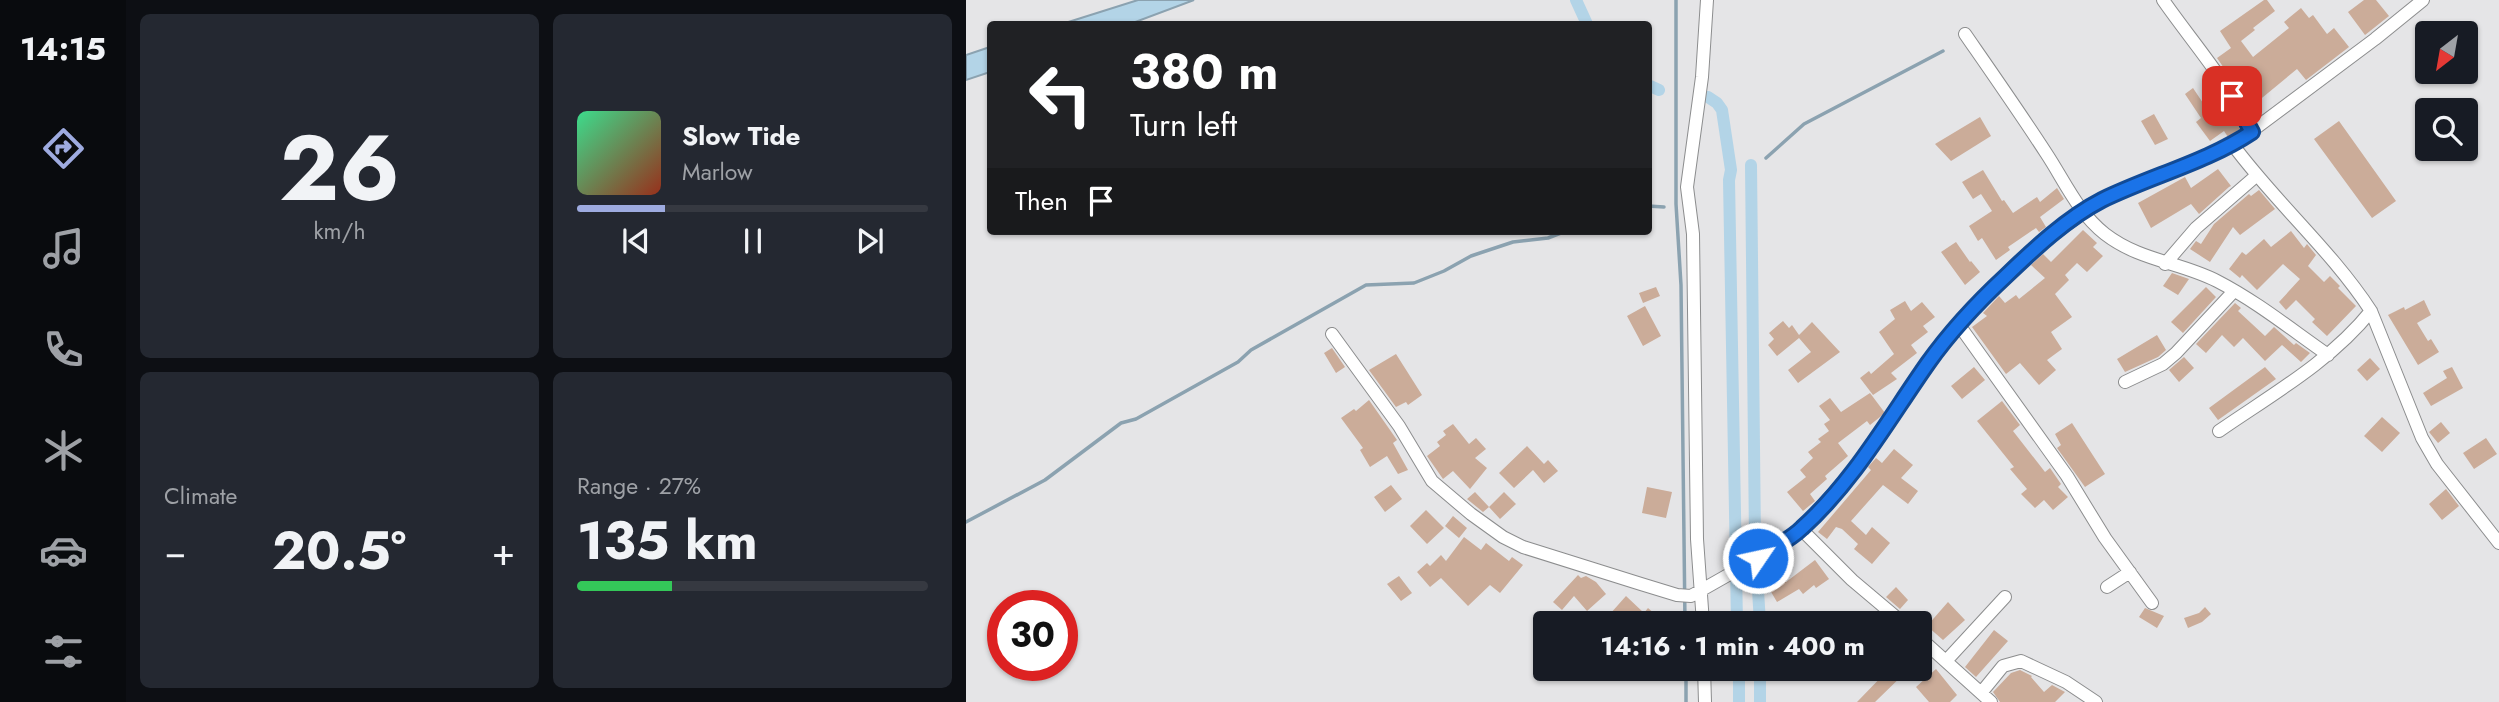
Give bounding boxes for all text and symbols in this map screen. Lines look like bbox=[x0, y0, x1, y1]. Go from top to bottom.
north arrow bbox=[2415, 21, 2478, 84]
map controls bbox=[2415, 21, 2478, 161]
text: 14:15 bbox=[20, 26, 106, 72]
text: 380 m bbox=[1130, 37, 1278, 107]
icon: left bbox=[1015, 49, 1106, 140]
pin bbox=[2202, 66, 2262, 126]
icon: arrive bbox=[2213, 77, 2251, 115]
button: search bbox=[2415, 98, 2478, 161]
text: Turn left bbox=[1130, 102, 1237, 148]
text: 26 bbox=[279, 103, 400, 234]
text: Slow Tide bbox=[682, 117, 801, 155]
icon: directions bbox=[39, 124, 88, 173]
text: Marlow bbox=[682, 155, 753, 189]
text: Then bbox=[1015, 182, 1068, 220]
icon: arrive bbox=[1082, 182, 1120, 220]
text: km/h bbox=[314, 214, 365, 248]
icon: previous bbox=[617, 222, 655, 260]
icon: pause bbox=[734, 222, 772, 260]
icon: next bbox=[851, 222, 889, 260]
icon: music bbox=[39, 224, 88, 273]
icon: phone bbox=[39, 325, 88, 374]
icon: climate bbox=[39, 426, 88, 475]
text: Range · 27% bbox=[577, 469, 701, 503]
text: Climate bbox=[164, 479, 237, 513]
text: 135 km bbox=[577, 503, 758, 579]
text: 20.5° bbox=[272, 513, 406, 589]
position arrow bbox=[1721, 521, 1795, 595]
text: − bbox=[164, 524, 186, 579]
text: + bbox=[492, 524, 515, 579]
icon: car bbox=[39, 526, 88, 575]
speed limit sign: 30 bbox=[987, 590, 1078, 681]
icon: filters bbox=[39, 627, 88, 676]
text: 14:16 · 1 min · 400 m bbox=[1600, 627, 1865, 665]

